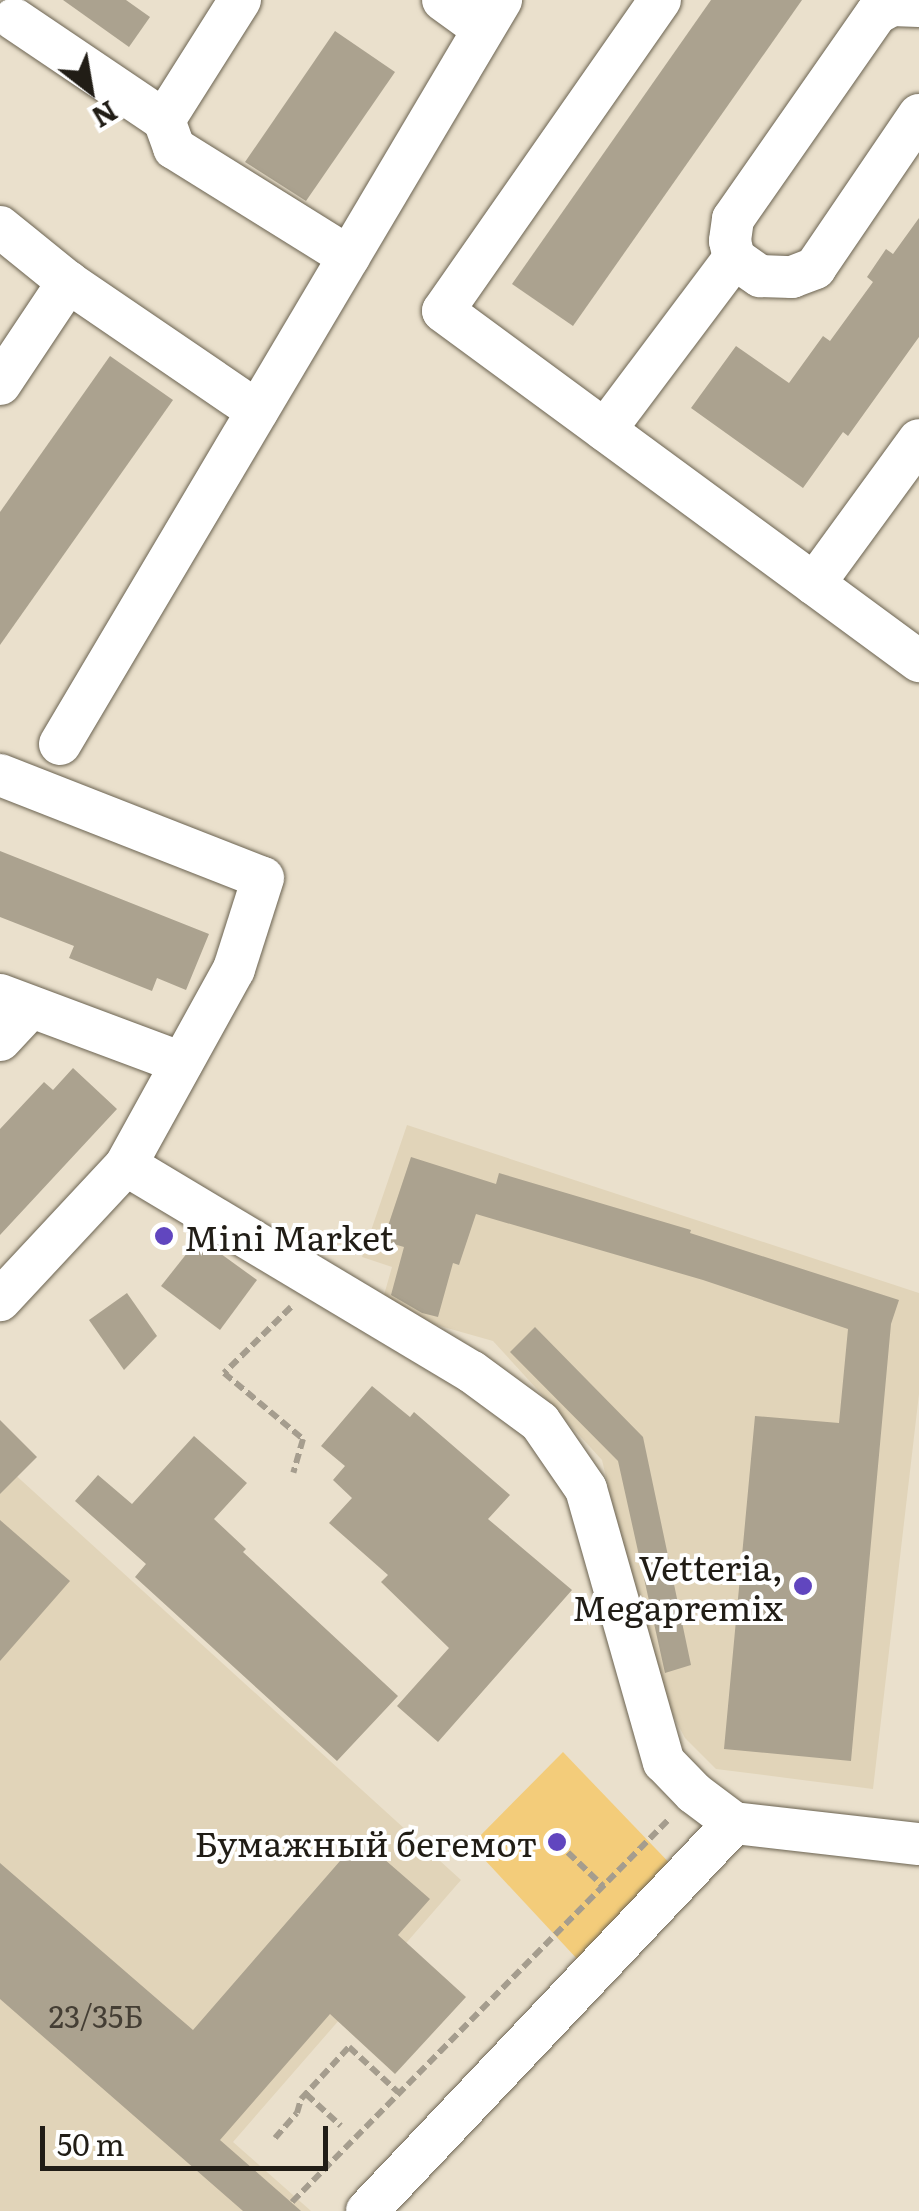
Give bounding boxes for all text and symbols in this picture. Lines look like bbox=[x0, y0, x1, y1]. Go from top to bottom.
north arrow bbox=[40, 40, 140, 140]
text: N bbox=[85, 92, 126, 140]
place label: Mini Market bbox=[184, 1215, 394, 1257]
marker: Mini Market bbox=[153, 1225, 175, 1247]
place label: Vetteria, Megapremix bbox=[572, 1545, 783, 1627]
marker: Vetteria, Megapremix bbox=[792, 1575, 814, 1597]
place label: Бумажный бегемот bbox=[194, 1821, 537, 1863]
marker: Бумажный бегемот bbox=[546, 1831, 568, 1853]
house number: 23/35Б bbox=[49, 1997, 143, 2033]
scale bar bbox=[45, 2106, 332, 2168]
text: 50 m bbox=[57, 2121, 125, 2165]

